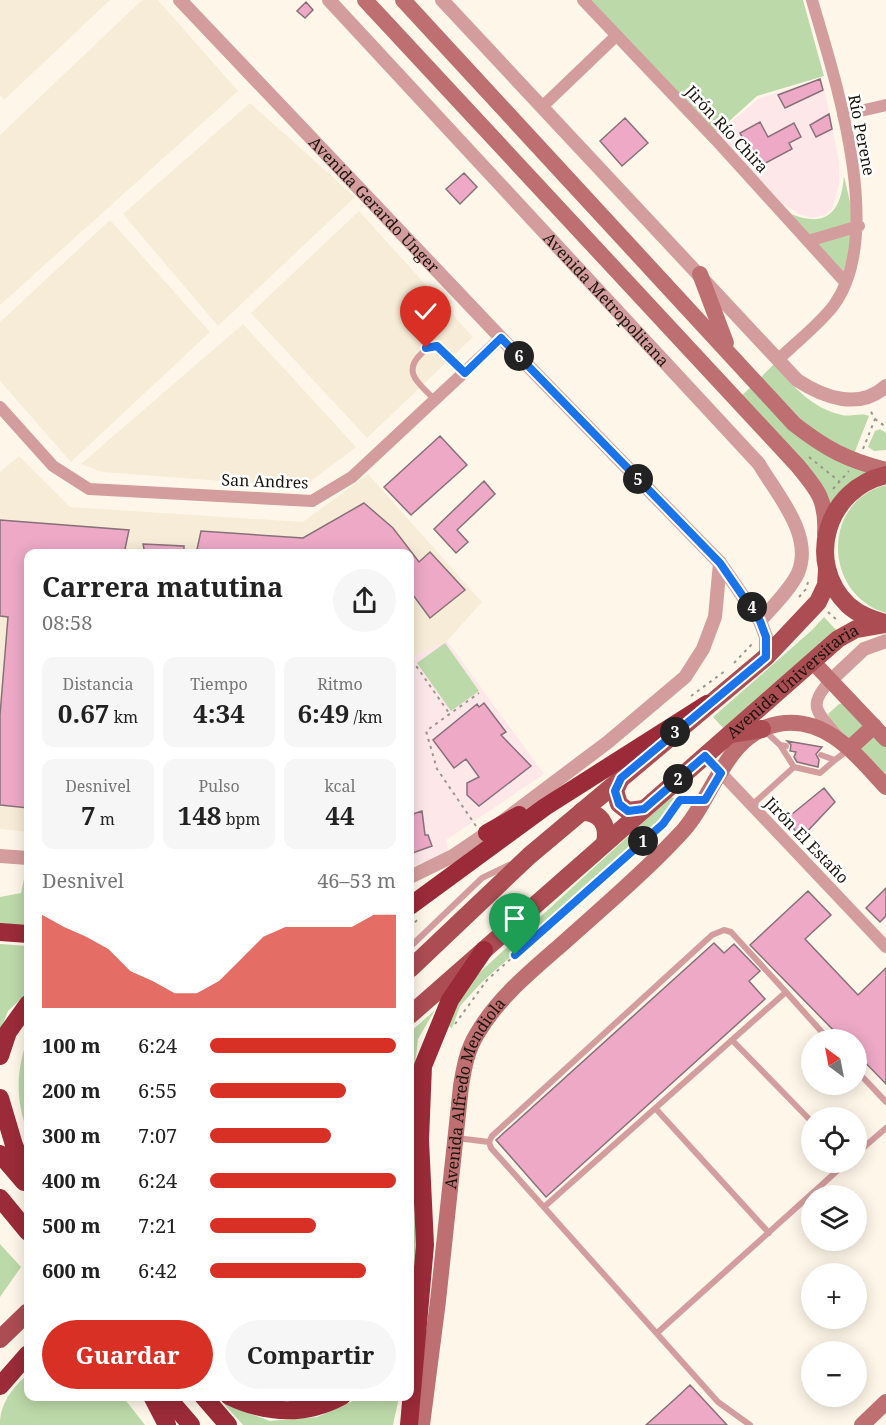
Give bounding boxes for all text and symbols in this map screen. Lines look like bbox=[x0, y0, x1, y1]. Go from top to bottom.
street label: Jirón Río Chira bbox=[680, 80, 773, 178]
street label: Río Perene bbox=[843, 93, 881, 177]
street label: Avenida Gerardo Unger bbox=[304, 132, 445, 278]
street label: Avenida Metropolitana bbox=[539, 227, 674, 371]
pin bbox=[400, 286, 451, 348]
icon: check bbox=[409, 295, 442, 328]
pin: 6 bbox=[504, 341, 534, 371]
text: 6 bbox=[514, 345, 524, 367]
pin: 5 bbox=[623, 464, 653, 494]
street label: San Andres bbox=[221, 468, 309, 494]
text: 5 bbox=[633, 468, 643, 490]
text: Carrera matutina bbox=[42, 568, 283, 605]
button: share bbox=[333, 569, 396, 632]
pin: 4 bbox=[737, 592, 767, 622]
text: 4 bbox=[747, 596, 757, 618]
text: 08:58 bbox=[42, 609, 92, 636]
street label: Avenida Universitaria bbox=[721, 619, 863, 743]
text: Distancia bbox=[63, 673, 133, 695]
text: Tiempo bbox=[190, 673, 248, 695]
text: Ritmo bbox=[317, 673, 363, 695]
text: 0.67 bbox=[58, 695, 110, 731]
text: 4:34 bbox=[193, 695, 245, 731]
text: 6:49 bbox=[297, 695, 349, 731]
text: km bbox=[110, 706, 138, 728]
text: /km bbox=[349, 706, 383, 728]
pin: 3 bbox=[660, 717, 690, 747]
text: 3 bbox=[670, 721, 680, 743]
pin: 2 bbox=[663, 764, 693, 794]
text: 2 bbox=[673, 768, 683, 790]
text: Desnivel bbox=[65, 775, 131, 797]
text: Pulso bbox=[198, 775, 240, 797]
text: kcal bbox=[325, 775, 355, 797]
street label: Jirón El Estaño bbox=[759, 791, 854, 888]
text: 7 bbox=[81, 797, 96, 833]
text: 148 bbox=[177, 797, 222, 833]
text: 44 bbox=[325, 797, 355, 833]
text: m bbox=[96, 808, 115, 830]
text: bpm bbox=[222, 808, 261, 830]
pin: 1 bbox=[628, 826, 658, 856]
text: 1 bbox=[638, 830, 648, 852]
text: Desnivel bbox=[42, 867, 124, 894]
text: 46–53 m bbox=[317, 867, 396, 894]
pin bbox=[489, 893, 540, 955]
icon: arrive bbox=[498, 902, 531, 935]
street label: Avenida Alfredo Mendiola bbox=[439, 993, 510, 1190]
north arrow bbox=[801, 1029, 867, 1095]
map controls bbox=[801, 1029, 867, 1407]
text: 100 m bbox=[42, 1032, 101, 1059]
text: 6:24 bbox=[138, 1032, 177, 1059]
text: 200 m bbox=[42, 1077, 101, 1104]
text: 6:55 bbox=[138, 1077, 177, 1104]
button: locate bbox=[801, 1107, 867, 1173]
text: 300 m bbox=[42, 1122, 101, 1149]
text: 7:07 bbox=[138, 1122, 177, 1149]
text: 400 m bbox=[42, 1167, 101, 1194]
text: 6:24 bbox=[138, 1167, 177, 1194]
button: layers bbox=[801, 1185, 867, 1251]
text: 500 m bbox=[42, 1212, 101, 1239]
text: 7:21 bbox=[138, 1212, 177, 1239]
text: 600 m bbox=[42, 1257, 101, 1284]
text: 6:42 bbox=[138, 1257, 177, 1284]
button: + bbox=[801, 1263, 867, 1329]
button: Guardar bbox=[42, 1320, 213, 1389]
button: Compartir bbox=[225, 1320, 396, 1389]
button: − bbox=[801, 1341, 867, 1407]

